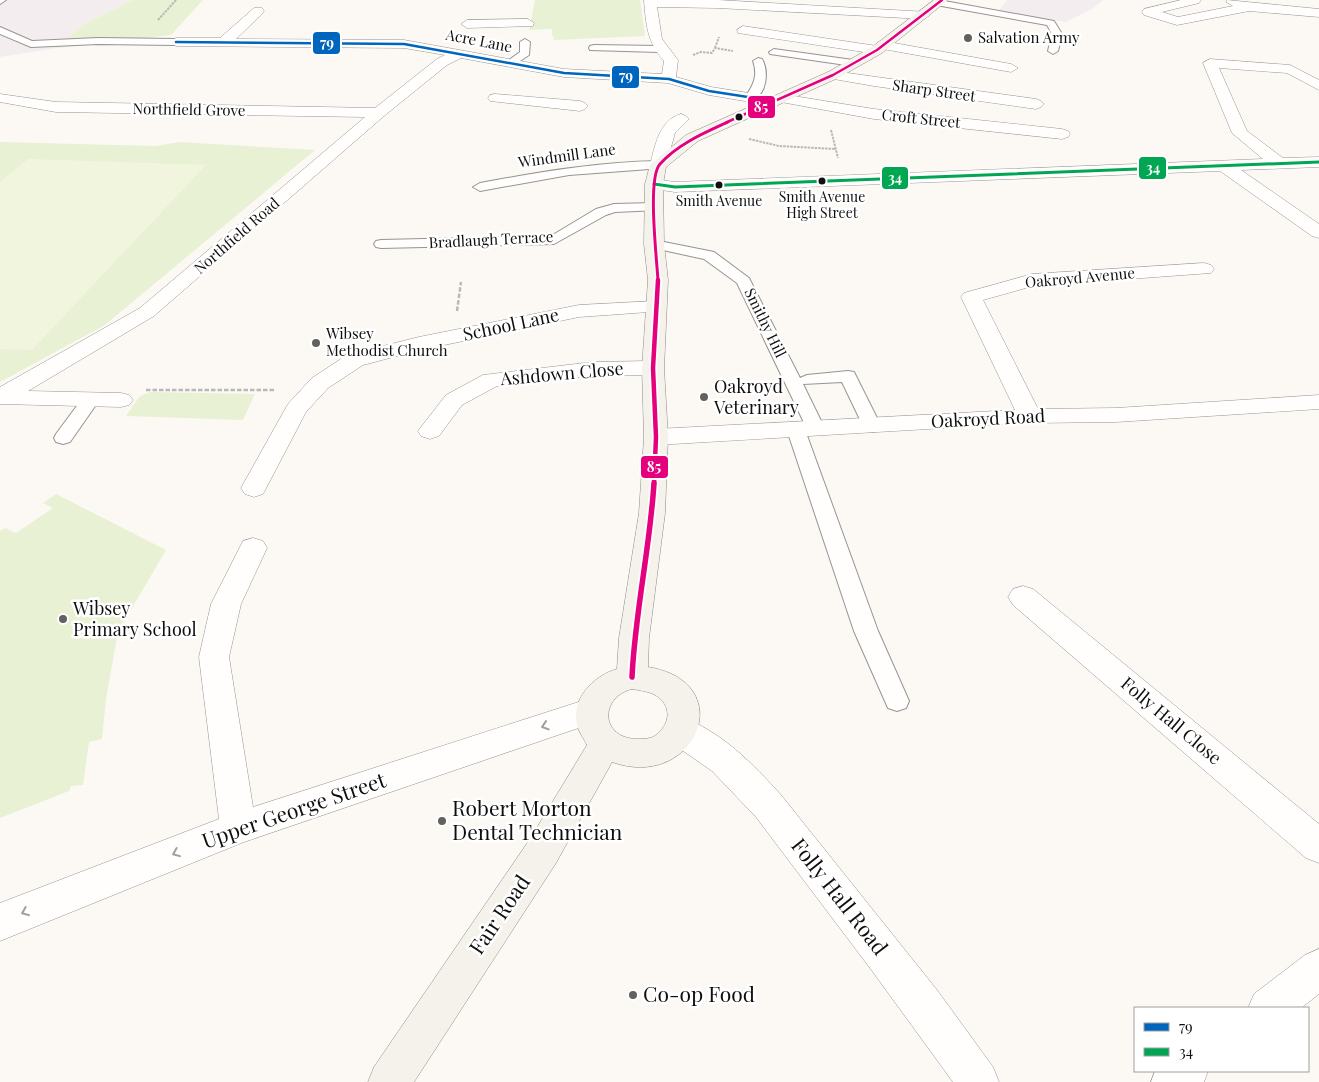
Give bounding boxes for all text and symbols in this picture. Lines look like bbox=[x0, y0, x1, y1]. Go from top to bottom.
street label: Acre Lane bbox=[443, 24, 514, 56]
place label: Salvation Army bbox=[978, 27, 1080, 47]
line badge: 79 bbox=[312, 31, 341, 55]
marker: Salvation Army bbox=[962, 32, 974, 44]
text: 79 bbox=[320, 33, 334, 52]
line badge: 79 bbox=[611, 65, 640, 89]
text: 79 bbox=[619, 66, 633, 85]
street label: Sharp Street bbox=[891, 74, 978, 106]
line badge: 85 bbox=[747, 95, 776, 119]
text: 85 bbox=[754, 97, 768, 116]
street label: Northfield Grove bbox=[133, 98, 246, 120]
street label: Croft Street bbox=[881, 104, 962, 132]
unlabelled marker bbox=[734, 112, 744, 122]
street label: Windmill Lane bbox=[516, 138, 617, 172]
line badge: 34 bbox=[1138, 156, 1167, 180]
text: 34 bbox=[1146, 158, 1160, 177]
line badge: 34 bbox=[881, 166, 909, 190]
text: 34 bbox=[888, 168, 902, 187]
marker: Smith Avenue High Street bbox=[817, 176, 827, 186]
marker: Smith Avenue bbox=[714, 180, 724, 190]
place label: Smith Avenue High Street bbox=[779, 187, 865, 222]
place label: Smith Avenue bbox=[676, 191, 762, 210]
street label: Northfield Road bbox=[189, 192, 283, 278]
street label: Bradlaugh Terrace bbox=[428, 226, 554, 252]
street label: Oakroyd Avenue bbox=[1024, 262, 1136, 292]
street label: Smithy Hill bbox=[740, 284, 791, 361]
street label: School Lane bbox=[461, 302, 561, 346]
place label: Wibsey Methodist Church bbox=[325, 323, 448, 360]
marker: Wibsey Methodist Church bbox=[310, 337, 322, 349]
street label: Ashdown Close bbox=[498, 356, 625, 390]
place label: Oakroyd Veterinary bbox=[713, 374, 799, 419]
marker: Oakroyd Veterinary bbox=[698, 391, 710, 403]
street label: Oakroyd Road bbox=[930, 403, 1046, 433]
line badge: 85 bbox=[640, 455, 669, 479]
text: 85 bbox=[647, 457, 661, 476]
place label: Wibsey Primary School bbox=[72, 596, 197, 641]
marker: Wibsey Primary School bbox=[57, 613, 69, 625]
street label: Folly Hall Close bbox=[1116, 671, 1227, 769]
one-way arrow bbox=[542, 720, 550, 730]
street label: Upper George Street bbox=[198, 764, 389, 854]
place label: Robert Morton Dental Technician bbox=[452, 793, 623, 845]
marker: Robert Morton Dental Technician bbox=[436, 815, 448, 827]
street label: Folly Hall Road bbox=[786, 831, 895, 960]
one-way arrow bbox=[173, 847, 181, 857]
street label: Fair Road bbox=[462, 869, 535, 959]
one-way arrow bbox=[21, 906, 30, 917]
place label: Co-op Food bbox=[643, 979, 755, 1007]
marker: Co-op Food bbox=[627, 989, 639, 1001]
legend bbox=[1134, 1007, 1309, 1072]
text: 79 bbox=[1179, 1016, 1193, 1036]
text: 34 bbox=[1179, 1041, 1193, 1061]

